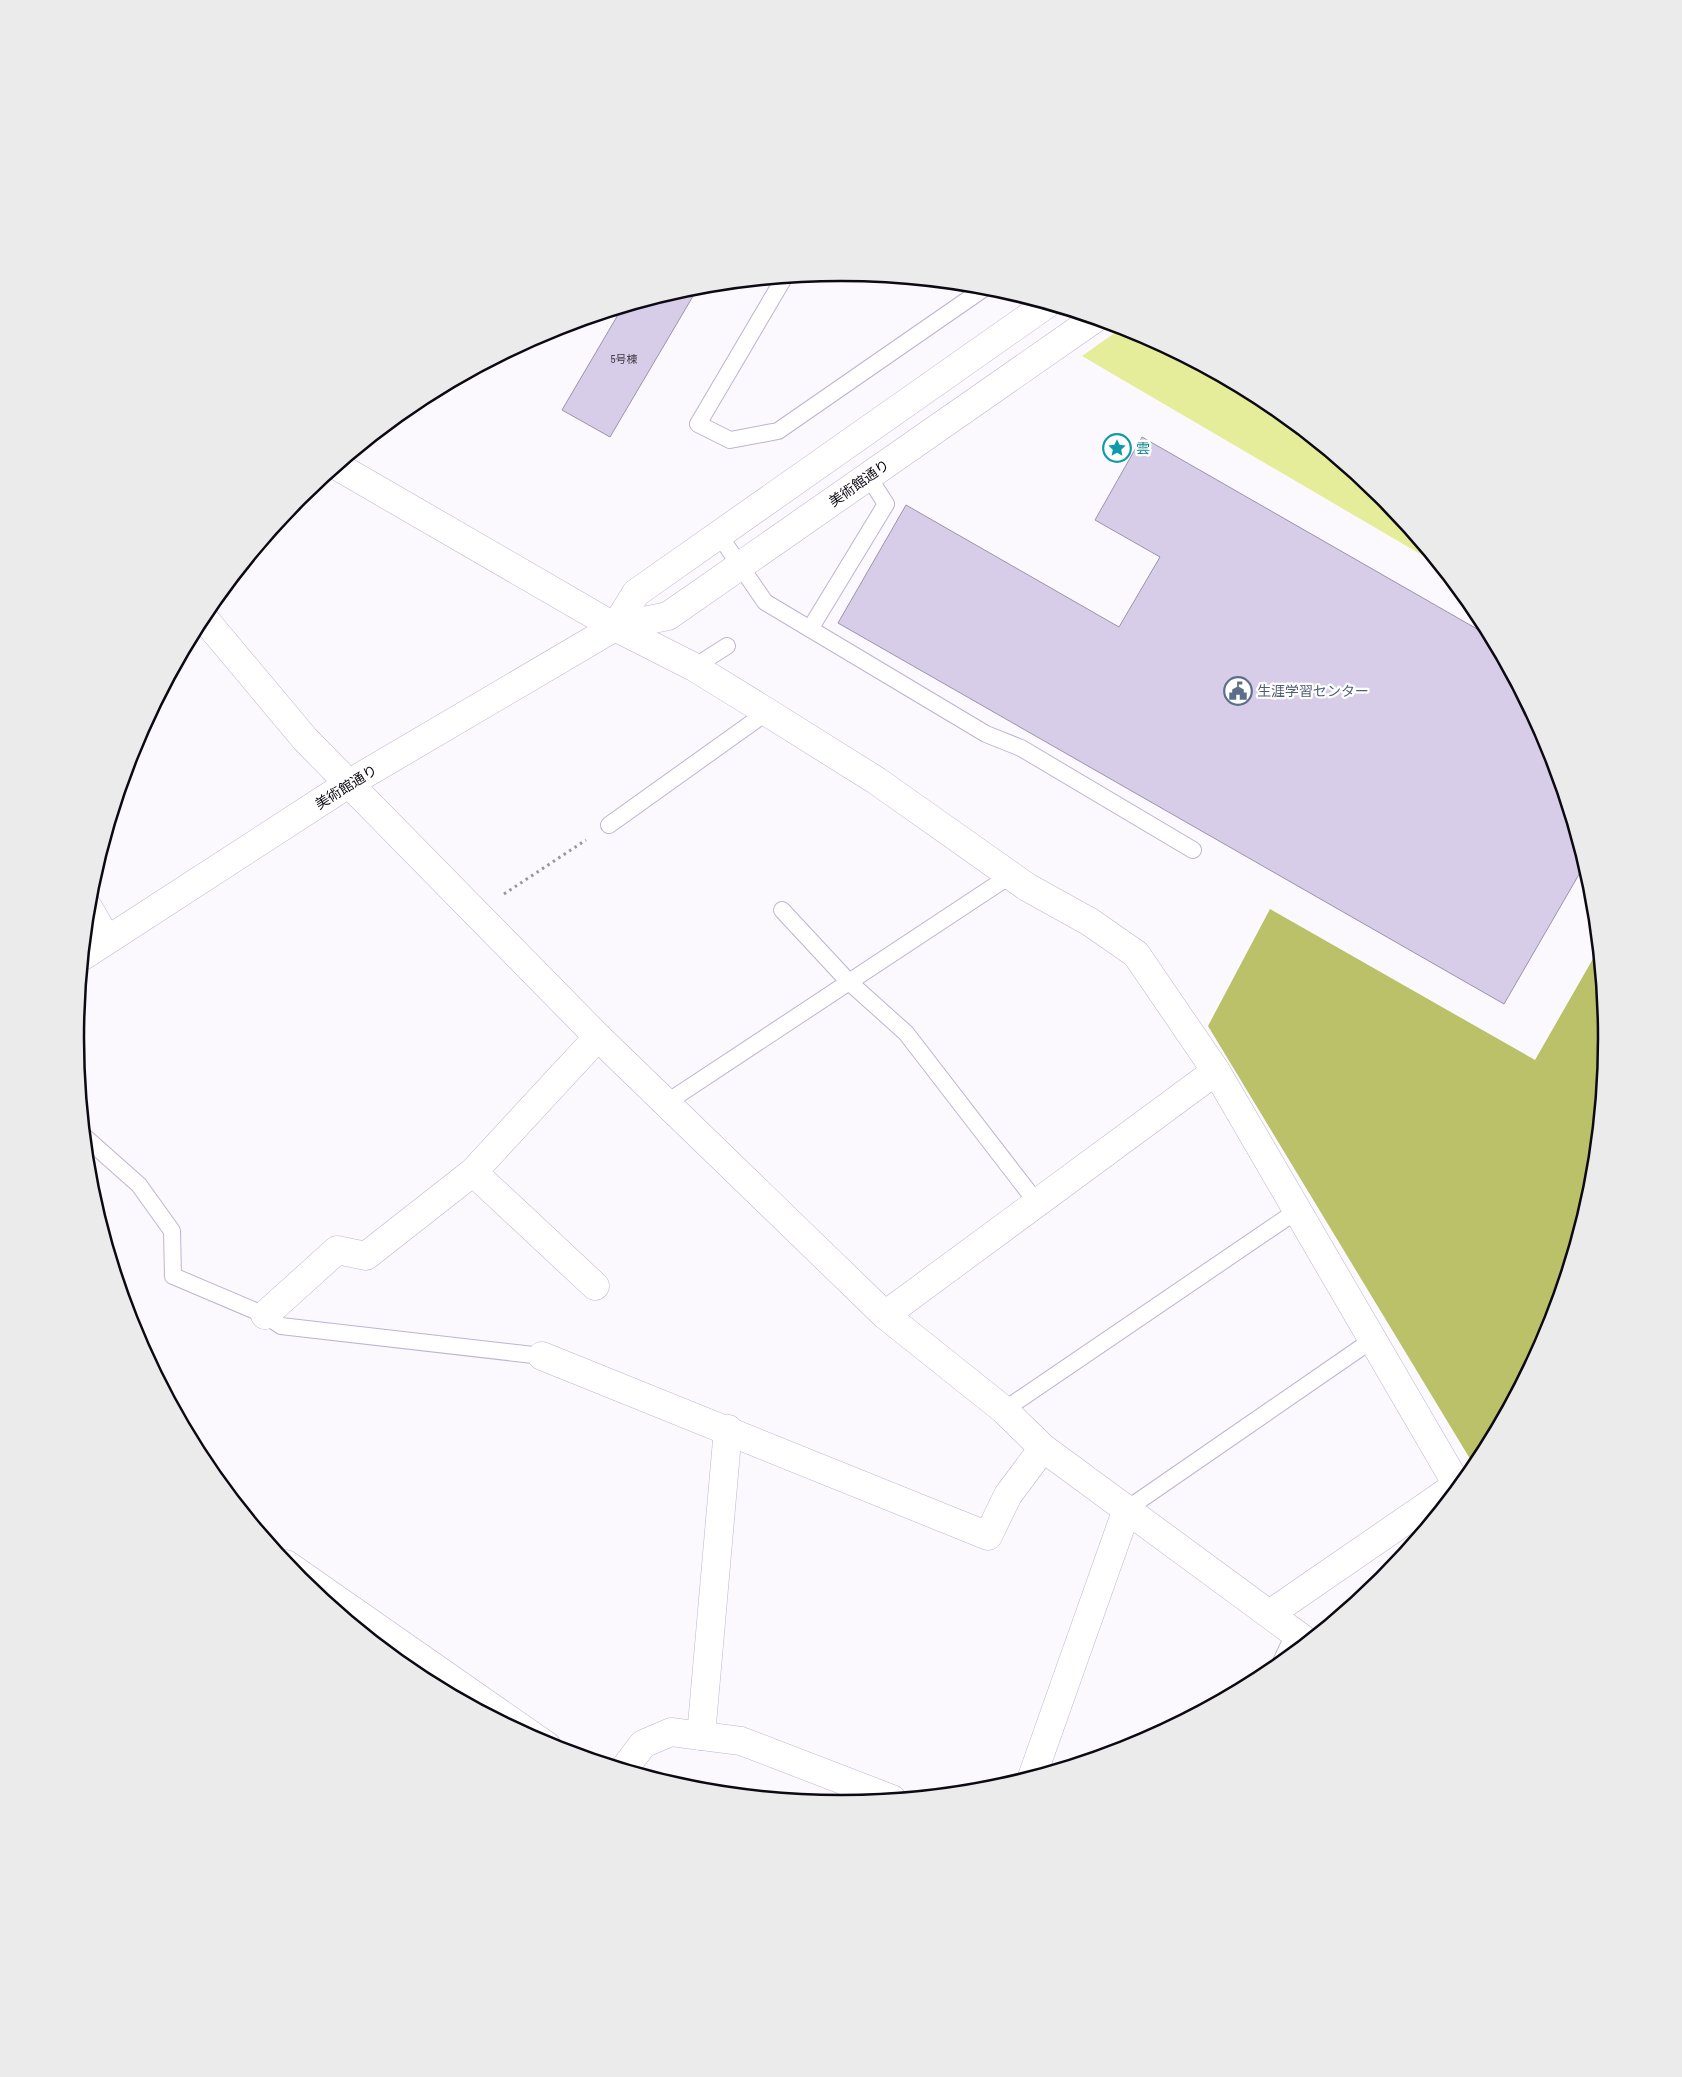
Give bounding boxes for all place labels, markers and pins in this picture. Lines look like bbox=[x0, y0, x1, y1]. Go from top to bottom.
place icon: 雲 bbox=[1102, 433, 1132, 463]
place label: 雲 bbox=[1136, 439, 1150, 457]
public building icon: 生涯学習センター bbox=[1223, 676, 1253, 706]
place label: 生涯学習センター bbox=[1257, 682, 1369, 700]

